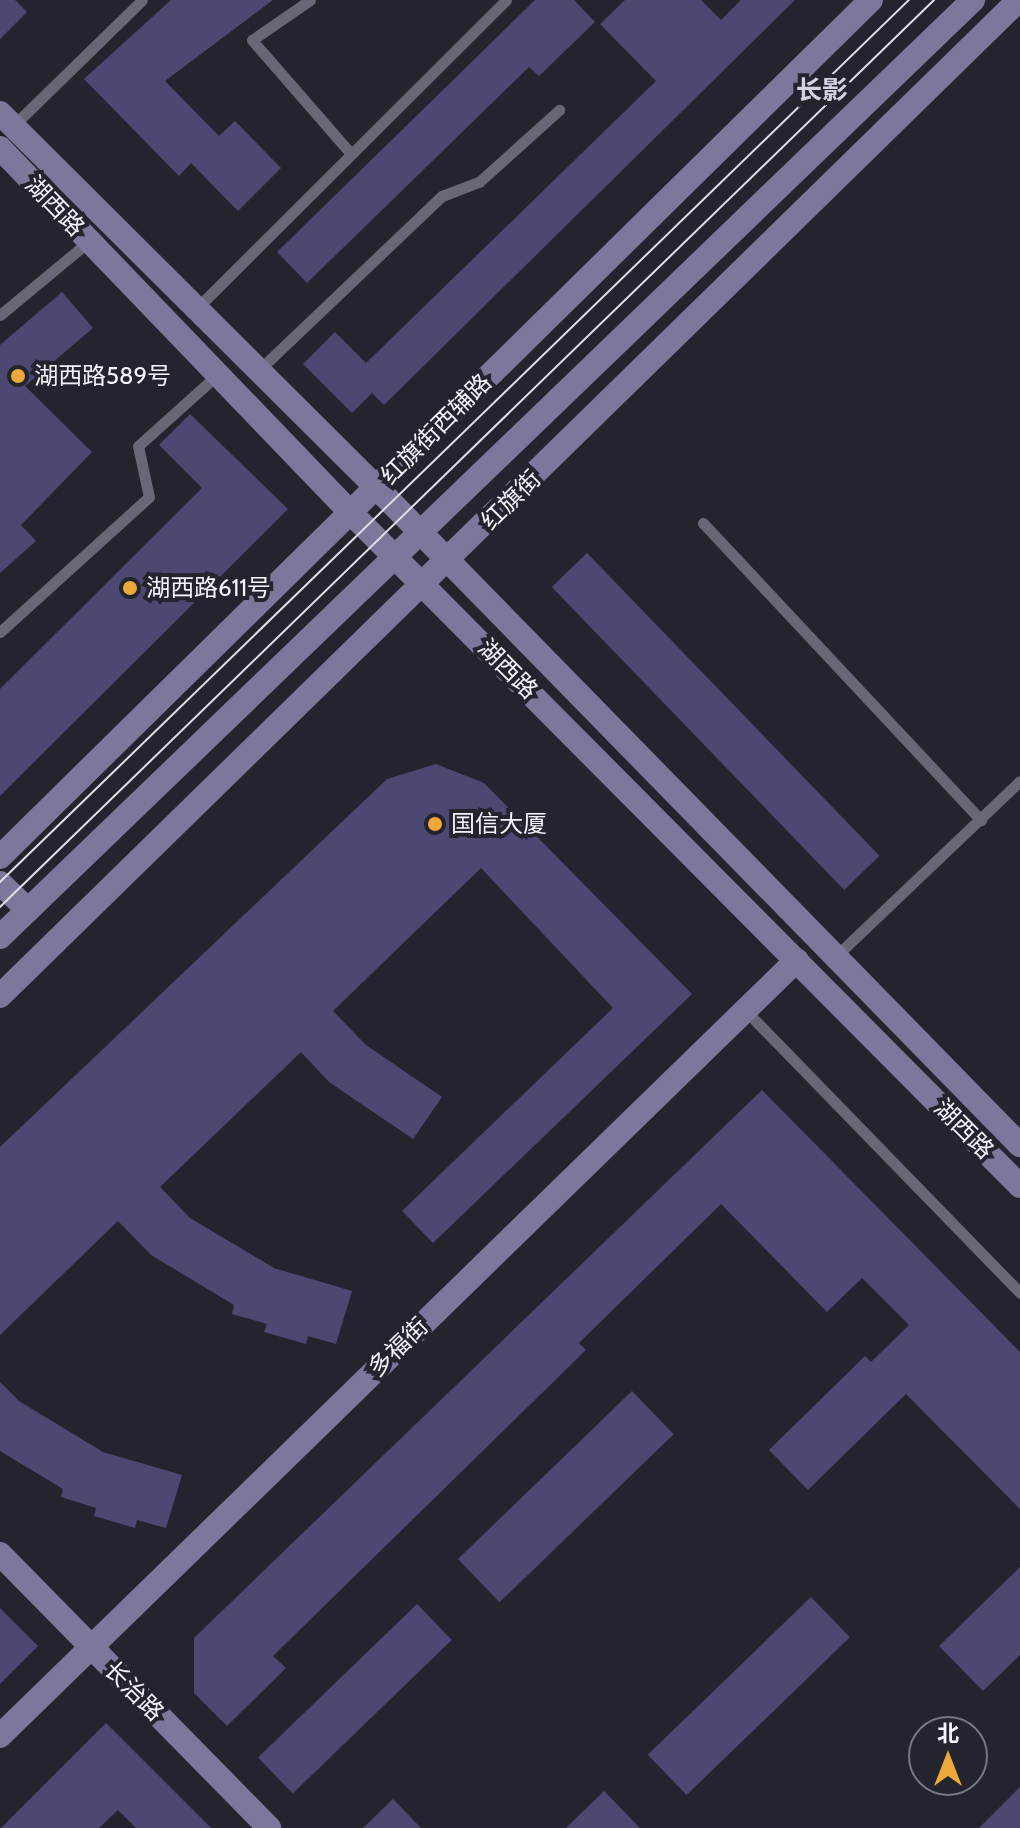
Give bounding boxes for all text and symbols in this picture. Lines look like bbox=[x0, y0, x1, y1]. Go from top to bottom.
district label: 长影 bbox=[796, 75, 848, 107]
street label: 湖西路 bbox=[20, 170, 90, 242]
place label: 湖西路589号 bbox=[34, 362, 171, 390]
marker: 湖西路589号 bbox=[9, 367, 27, 385]
street label: 红旗街西辅路 bbox=[375, 368, 497, 490]
street label: 红旗街 bbox=[475, 464, 547, 536]
place label: 湖西路611号 bbox=[146, 574, 271, 602]
marker: 湖西路611号 bbox=[121, 579, 139, 597]
street label: 湖西路 bbox=[472, 633, 544, 705]
place label: 国信大厦 bbox=[451, 810, 547, 838]
marker: 国信大厦 bbox=[426, 815, 444, 833]
street label: 湖西路 bbox=[928, 1093, 1000, 1165]
street label: 多福街 bbox=[362, 1312, 434, 1382]
street label: 长治路 bbox=[98, 1655, 170, 1727]
north arrow bbox=[908, 1716, 988, 1796]
text: 北 bbox=[937, 1720, 959, 1747]

